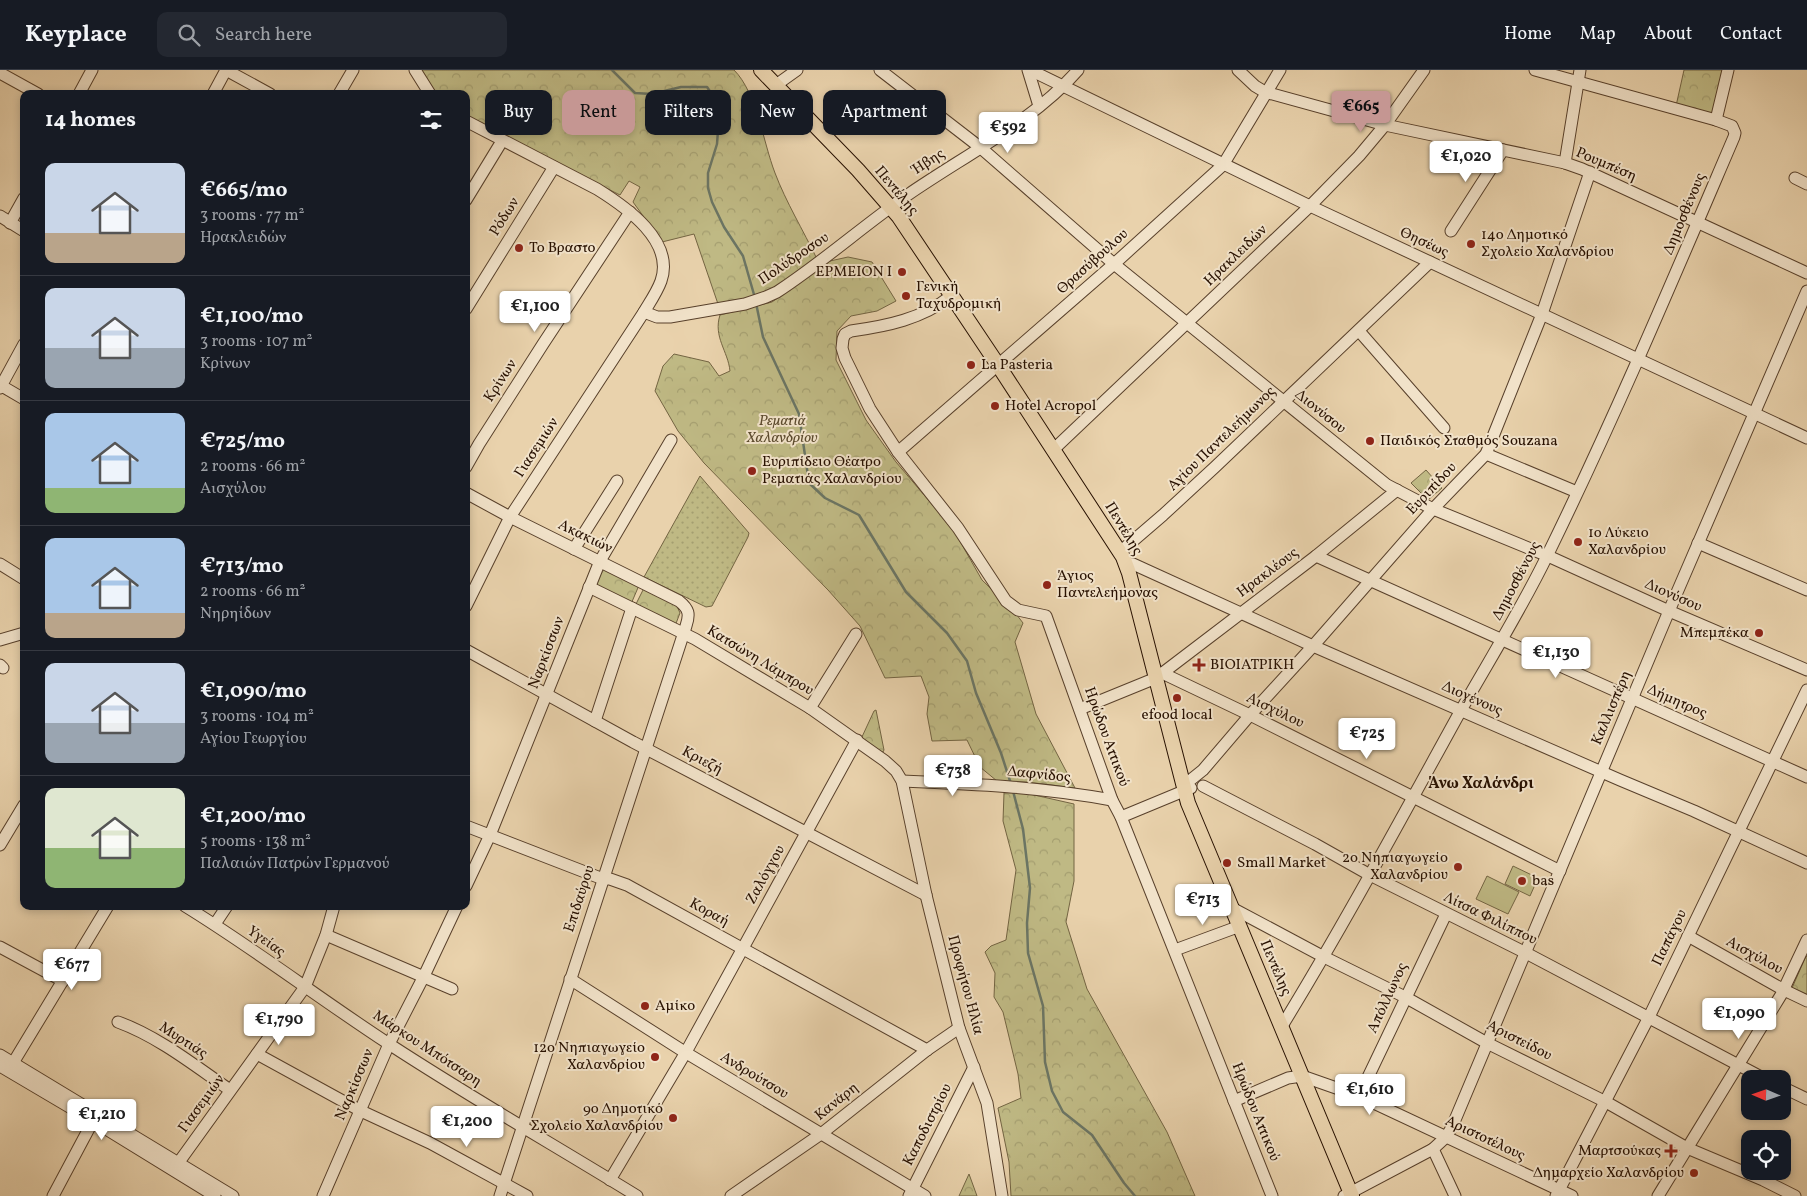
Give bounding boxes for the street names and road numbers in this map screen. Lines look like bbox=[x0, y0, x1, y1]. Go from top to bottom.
street label: Ρουμπέση bbox=[1572, 143, 1640, 187]
street label: Ήβης bbox=[907, 144, 949, 181]
street label: Πεντέλης bbox=[869, 162, 923, 221]
street label: Δημοσθένους bbox=[1658, 170, 1712, 258]
street label: Ρόδων bbox=[485, 194, 525, 240]
street label: Ηρακλειδών bbox=[1200, 220, 1272, 292]
street label: Θησέως bbox=[1396, 223, 1452, 264]
street label: Θρασύβουλου bbox=[1053, 224, 1133, 300]
street label: Πολύδροσου bbox=[754, 228, 834, 290]
street label: Κρίνων bbox=[479, 356, 523, 406]
street label: Αγίου Παντελεήμωνος bbox=[1163, 382, 1281, 496]
street label: Διονύσου bbox=[1290, 385, 1350, 439]
street label: Γιασεμιών bbox=[510, 414, 564, 482]
street label: Ευριπίδου bbox=[1402, 458, 1462, 520]
street label: Πεντέλης bbox=[1099, 498, 1147, 560]
street label: Ακακιών bbox=[554, 515, 616, 559]
street label: Δημοσθένους bbox=[1487, 537, 1547, 624]
street label: Ηρακλέους bbox=[1233, 543, 1303, 603]
street label: Διονύσου bbox=[1641, 574, 1705, 618]
street label: Ναρκίσσων bbox=[524, 614, 570, 692]
street label: Κατσώνη Λάμπρου bbox=[703, 621, 817, 701]
street label: Καλλισπέρη bbox=[1587, 667, 1637, 749]
street label: Διογένους bbox=[1438, 676, 1506, 722]
street label: Δήμητρος bbox=[1644, 680, 1710, 725]
street label: Ηρώδου Αττικού bbox=[1078, 684, 1134, 790]
street label: Αισχύλου bbox=[1243, 688, 1307, 734]
street label: Κριεζή bbox=[678, 741, 726, 781]
street label: Δαφνίδος bbox=[1006, 761, 1072, 789]
street label: Ζαλόγγου bbox=[741, 842, 791, 908]
street label: Επιδαύρου bbox=[559, 863, 601, 935]
street label: Λίτσα Φιλίππου bbox=[1440, 887, 1540, 951]
street label: Κοραή bbox=[685, 893, 733, 933]
street label: Παπάγου bbox=[1647, 906, 1693, 970]
street label: Υγείας bbox=[243, 921, 290, 963]
street label: Αισχύλου bbox=[1722, 932, 1786, 980]
street label: Προφήτου Ηλία bbox=[942, 933, 988, 1037]
street label: Πεντέλης bbox=[1254, 937, 1296, 999]
street label: Απόλλωνος bbox=[1362, 959, 1414, 1037]
street label: Μάρκου Μπότσαρη bbox=[368, 1006, 486, 1092]
street label: Αριστείδου bbox=[1483, 1016, 1555, 1066]
street label: Μυρτιάς bbox=[155, 1017, 212, 1065]
street label: Ναρκίσσων bbox=[330, 1046, 380, 1124]
street label: Ανδρούτσου bbox=[716, 1047, 792, 1105]
street label: Ηρώδου Αττικού bbox=[1226, 1060, 1284, 1164]
street label: Γιασεμιών bbox=[174, 1070, 230, 1138]
street label: Κανάρη bbox=[811, 1078, 863, 1126]
street label: Καποδιστρίου bbox=[898, 1080, 958, 1170]
street label: Αριστοτέλους bbox=[1441, 1111, 1529, 1167]

